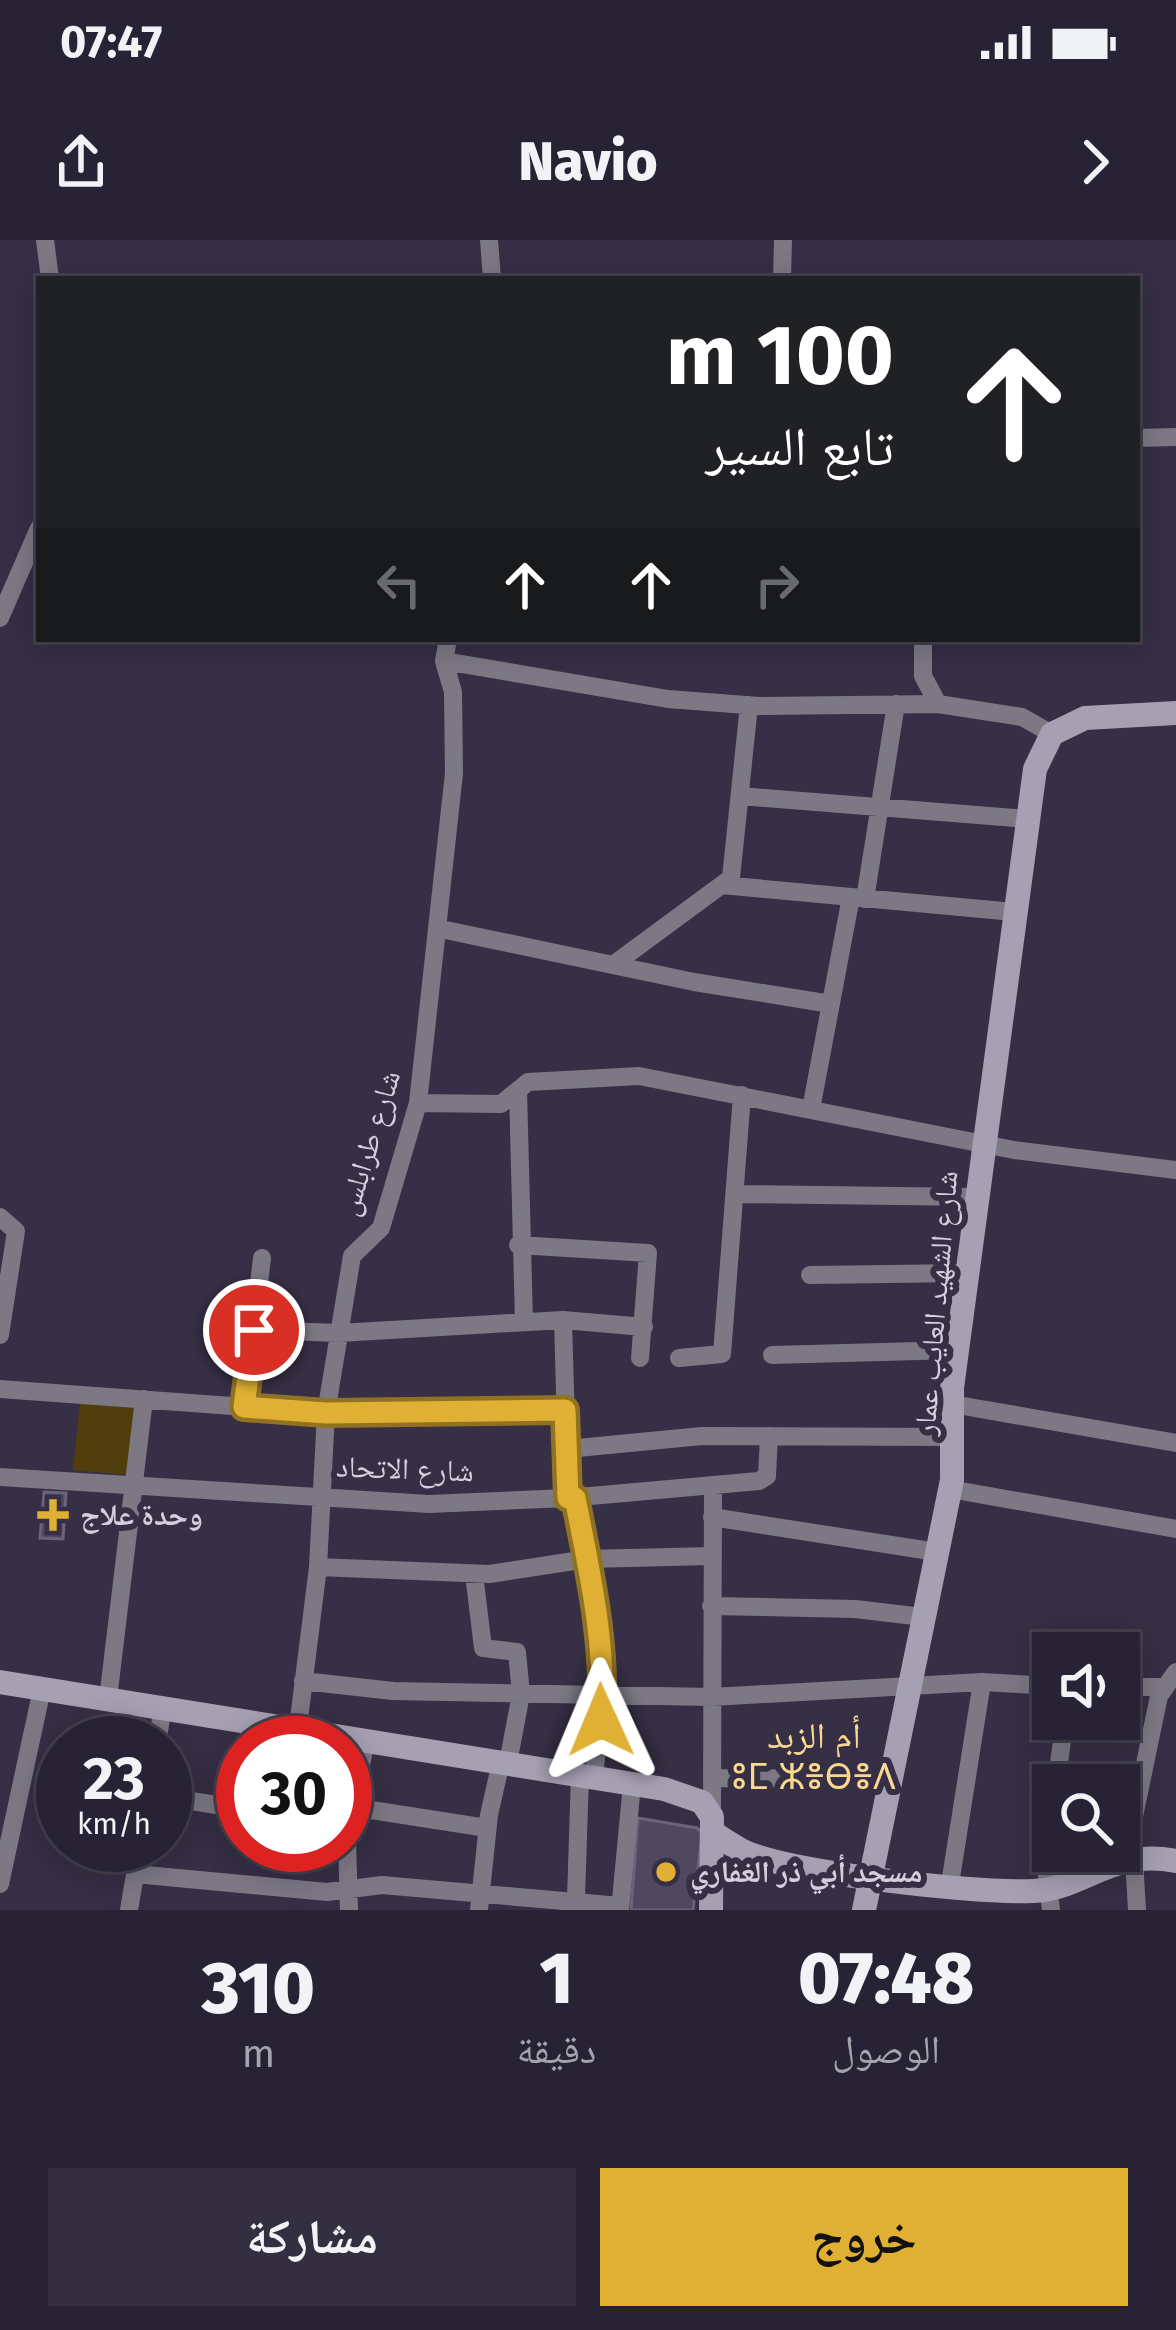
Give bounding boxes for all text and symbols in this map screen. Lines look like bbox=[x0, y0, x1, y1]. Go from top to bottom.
text: 07:47 bbox=[60, 15, 162, 69]
icon: share bbox=[48, 129, 114, 195]
icon: forward bbox=[1062, 129, 1128, 195]
text: Navio bbox=[518, 130, 658, 194]
text: 100 m bbox=[666, 305, 894, 406]
icon: ahead bbox=[936, 324, 1092, 480]
text: تابع السير bbox=[706, 415, 894, 479]
icon: left bbox=[366, 552, 432, 618]
icon: ahead bbox=[492, 552, 558, 618]
icon: ahead bbox=[618, 552, 684, 618]
icon: right bbox=[744, 552, 810, 618]
street label: شارع طرابلس bbox=[330, 1066, 409, 1220]
street label: شارع الشهيد العايب عمار bbox=[906, 1169, 967, 1438]
pin bbox=[203, 1279, 305, 1381]
icon: arrive bbox=[221, 1297, 287, 1363]
street label: شارع الاتحاد bbox=[335, 1449, 475, 1490]
place label: وحدة علاج bbox=[80, 1497, 203, 1534]
marker: وحدة علاج bbox=[37, 1499, 69, 1531]
map controls bbox=[1032, 1632, 1140, 1872]
button: sound bbox=[1032, 1632, 1140, 1740]
position arrow bbox=[538, 1657, 664, 1783]
district label: أم الزبد ⵓⵎ ⵣⴻⴱⴻⴷ bbox=[731, 1714, 897, 1799]
speed limit sign: 30 bbox=[216, 1716, 372, 1872]
text: 23 bbox=[83, 1743, 145, 1815]
button: search bbox=[1032, 1764, 1140, 1872]
text: km/h bbox=[77, 1806, 151, 1842]
place label: مسجد أبي ذر الغفاري bbox=[690, 1854, 922, 1895]
marker: مسجد أبي ذر الغفاري bbox=[653, 1859, 679, 1885]
text: 1 bbox=[539, 1936, 573, 2022]
text: 07:48 bbox=[798, 1936, 974, 2022]
text: 310 bbox=[202, 1946, 315, 2032]
text: دقيقة bbox=[517, 2027, 596, 2073]
text: الوصول bbox=[832, 2027, 940, 2073]
text: m bbox=[242, 2031, 275, 2077]
button: مشاركة bbox=[48, 2168, 576, 2306]
button: خروج bbox=[600, 2168, 1128, 2306]

